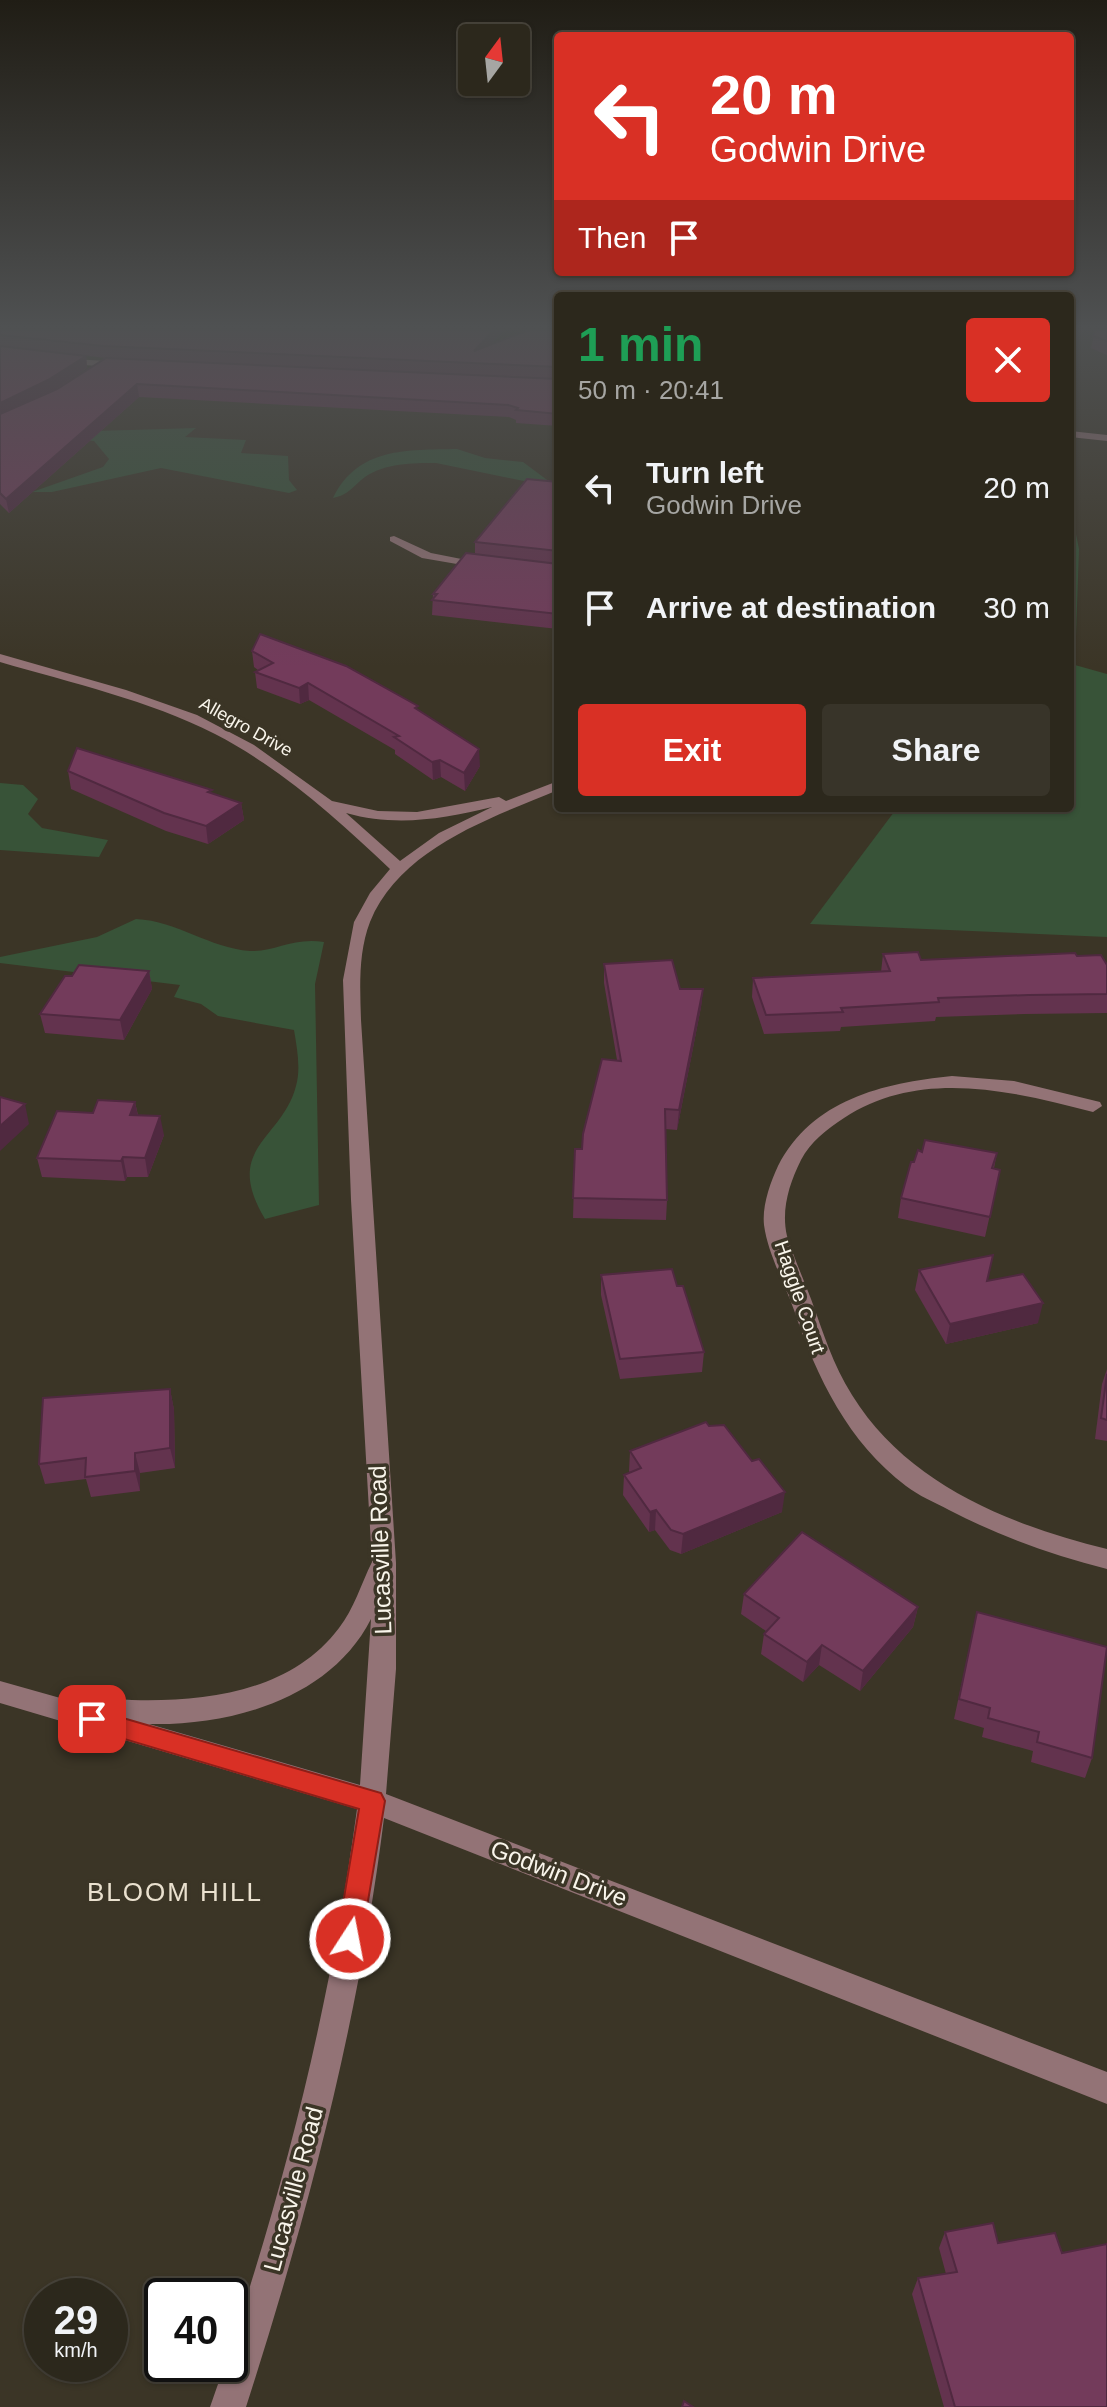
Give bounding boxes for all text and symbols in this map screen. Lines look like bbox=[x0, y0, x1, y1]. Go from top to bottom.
north arrow bbox=[458, 24, 530, 96]
map controls bbox=[458, 24, 530, 96]
text: 20 m bbox=[710, 63, 838, 126]
icon: left bbox=[578, 64, 682, 168]
text: Godwin Drive bbox=[710, 129, 926, 170]
icon: arrive bbox=[662, 216, 706, 260]
text: Then bbox=[578, 221, 646, 254]
text: 1 min bbox=[578, 318, 703, 371]
button: close bbox=[966, 318, 1050, 402]
text: 50 m · 20:41 bbox=[578, 375, 724, 405]
text: Turn left bbox=[646, 456, 764, 489]
icon: left bbox=[578, 466, 622, 510]
text: 20 m bbox=[983, 471, 1050, 504]
text: Godwin Drive bbox=[646, 490, 802, 520]
icon: arrive bbox=[578, 586, 622, 630]
text: Arrive at destination bbox=[646, 591, 936, 624]
text: 30 m bbox=[983, 591, 1050, 624]
street label: Allegro Drive bbox=[196, 693, 296, 761]
button: Exit bbox=[578, 704, 806, 796]
button: Share bbox=[822, 704, 1050, 796]
street label: Haggle Court bbox=[770, 1238, 830, 1357]
street label: Lucasville Road bbox=[364, 1465, 396, 1635]
pin bbox=[58, 1685, 126, 1753]
icon: arrive bbox=[70, 1697, 114, 1741]
street label: Godwin Drive bbox=[487, 1835, 631, 1911]
district label: BLOOM HILL bbox=[87, 1877, 263, 1907]
position arrow bbox=[308, 1897, 392, 1981]
street label: Lucasville Road bbox=[258, 2104, 328, 2274]
speed limit sign: 40 bbox=[144, 2278, 248, 2382]
text: 29 bbox=[54, 2298, 98, 2342]
text: km/h bbox=[54, 2339, 98, 2361]

